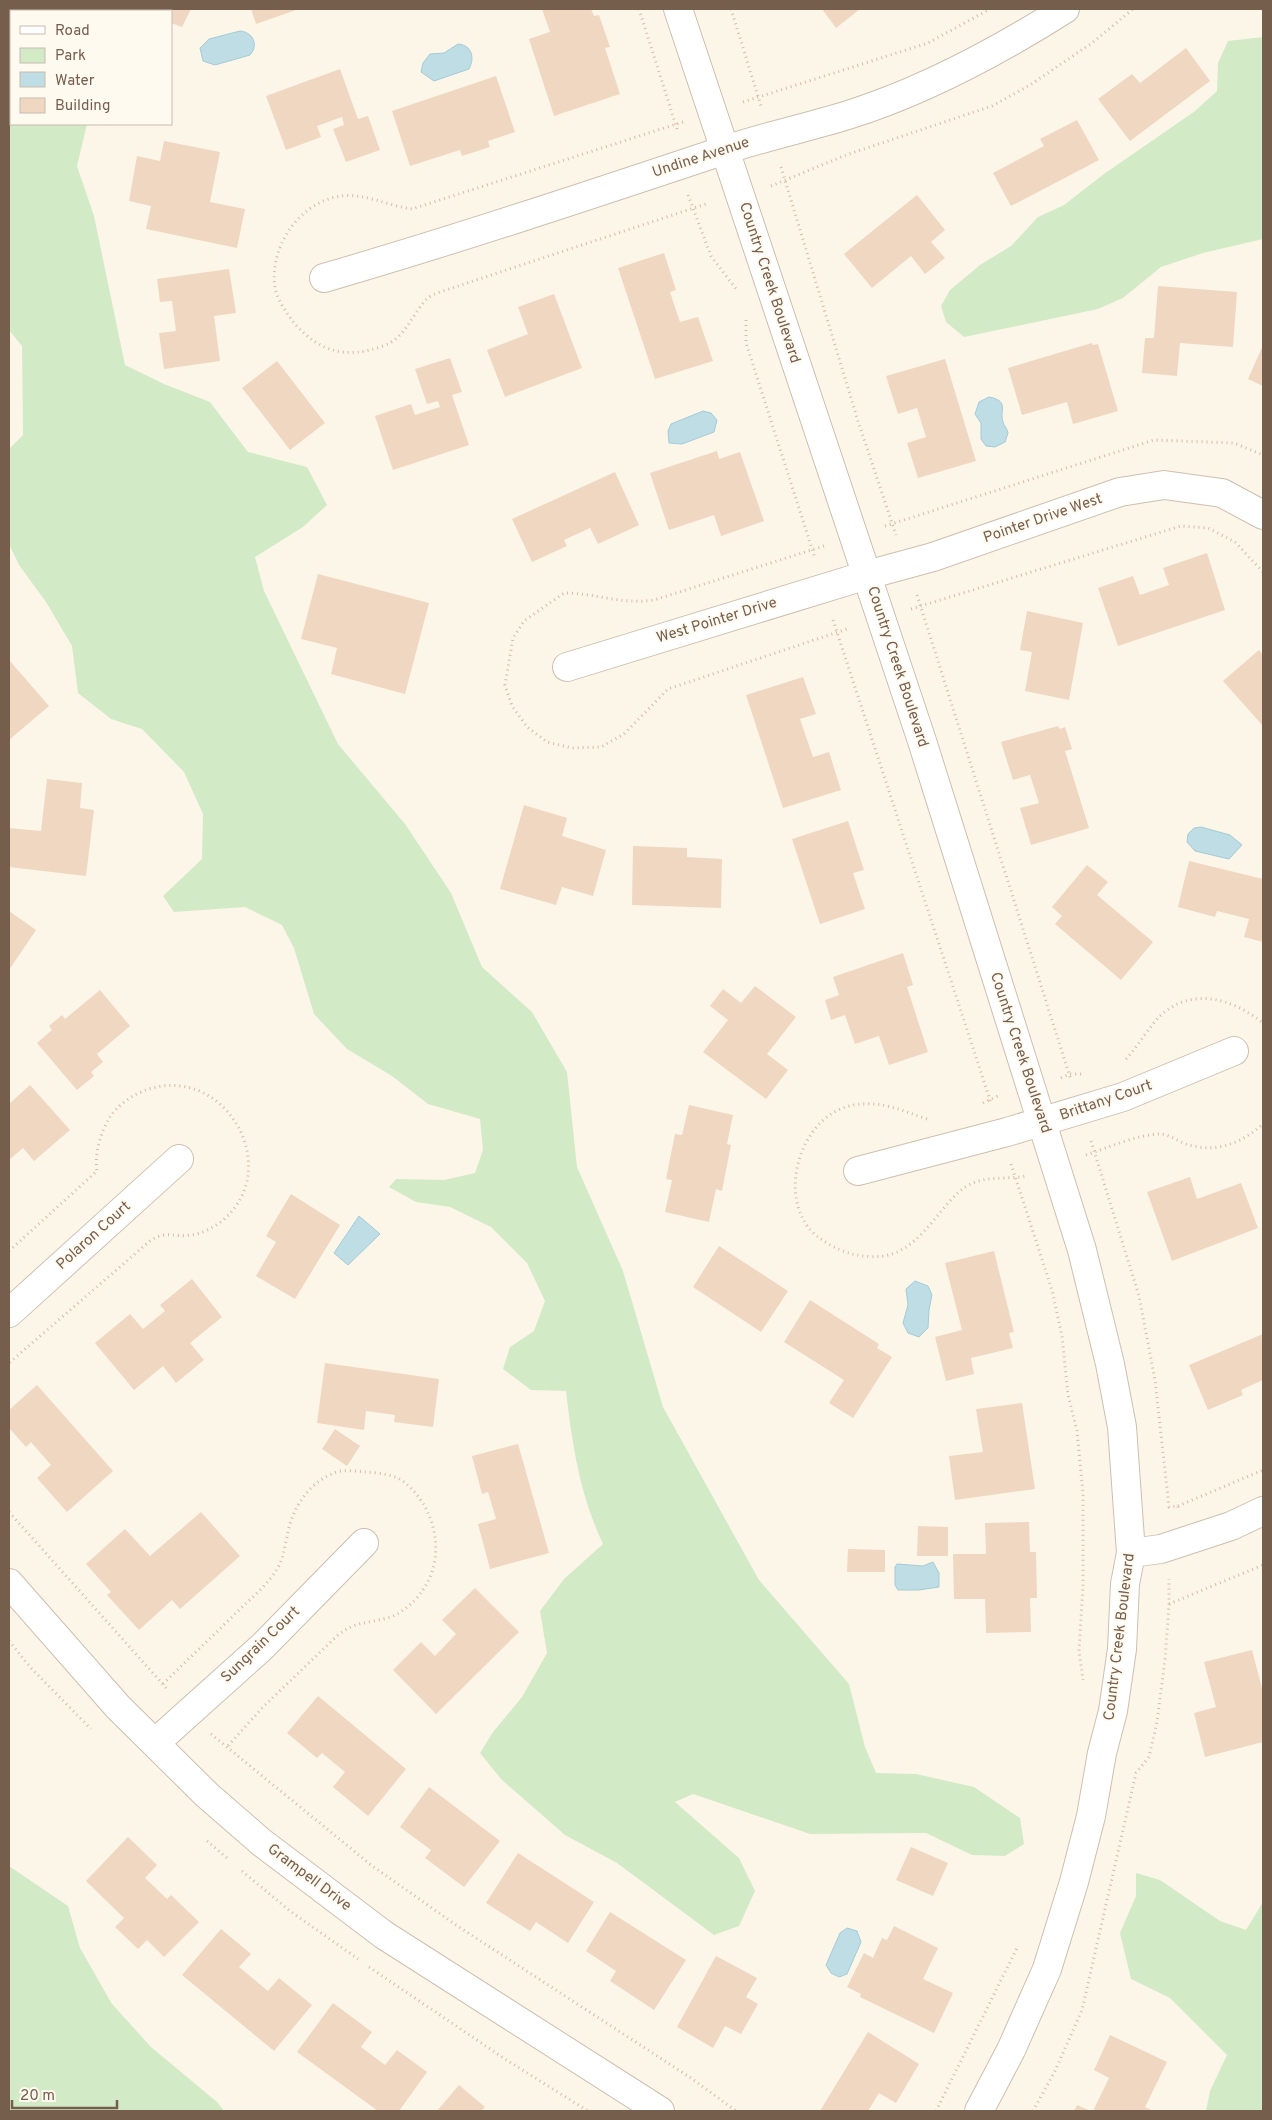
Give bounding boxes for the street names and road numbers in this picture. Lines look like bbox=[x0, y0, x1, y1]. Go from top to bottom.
street label: Undine Avenue bbox=[650, 133, 752, 183]
street label: Country Creek Boulevard bbox=[734, 200, 804, 366]
street label: Pointer Drive West bbox=[981, 490, 1105, 548]
street label: Country Creek Boulevard bbox=[862, 584, 932, 750]
street label: West Pointer Drive bbox=[655, 594, 779, 648]
street label: Country Creek Boulevard bbox=[985, 970, 1055, 1136]
street label: Brittany Court bbox=[1057, 1076, 1155, 1126]
street label: Polaron Court bbox=[53, 1197, 135, 1275]
street label: Country Creek Boulevard bbox=[1100, 1552, 1140, 1722]
street label: Sungrain Court bbox=[218, 1603, 304, 1687]
street label: Grampell Drive bbox=[263, 1840, 355, 1916]

